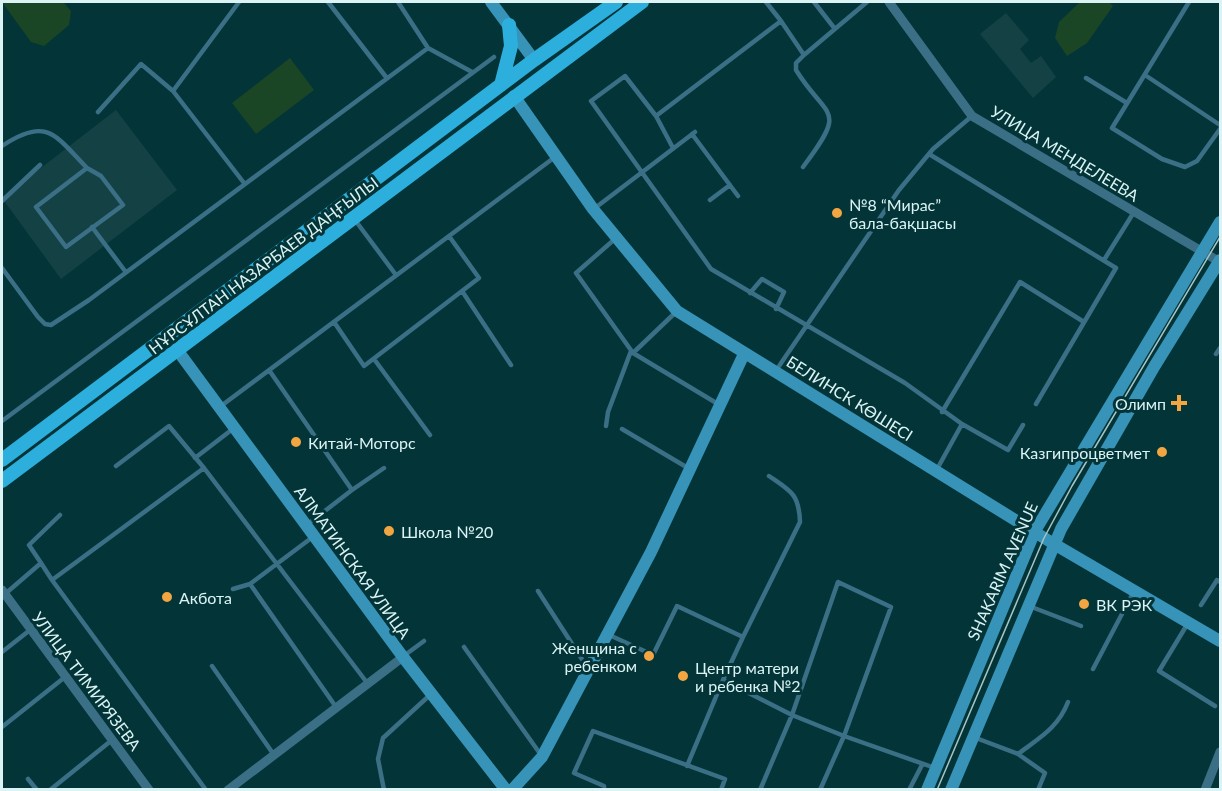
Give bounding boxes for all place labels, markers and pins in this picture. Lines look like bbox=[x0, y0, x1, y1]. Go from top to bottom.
place label: №8 “Мирас” бала-бақшасы bbox=[849, 195, 956, 232]
marker: №8 “Мирас” бала-бақшасы bbox=[830, 206, 844, 220]
place label: Олимп bbox=[1115, 394, 1166, 413]
marker: Олимп bbox=[1170, 394, 1188, 412]
place label: Китай-Моторс bbox=[308, 433, 416, 452]
marker: Китай-Моторс bbox=[289, 435, 303, 449]
place label: Казгипроцветмет bbox=[1020, 443, 1150, 462]
marker: Казгипроцветмет bbox=[1155, 445, 1169, 459]
place label: Школа №20 bbox=[401, 522, 493, 541]
marker: Школа №20 bbox=[382, 524, 396, 538]
place label: Акбота bbox=[179, 588, 232, 607]
marker: Акбота bbox=[160, 590, 174, 604]
place label: ВК РЭК bbox=[1096, 595, 1153, 614]
marker: ВК РЭК bbox=[1077, 597, 1091, 611]
place label: Женщина с ребенком bbox=[552, 638, 637, 675]
marker: Женщина с ребенком bbox=[642, 649, 656, 663]
place label: Центр матери и ребенка №2 bbox=[695, 658, 801, 695]
marker: Центр матери и ребенка №2 bbox=[676, 669, 690, 683]

